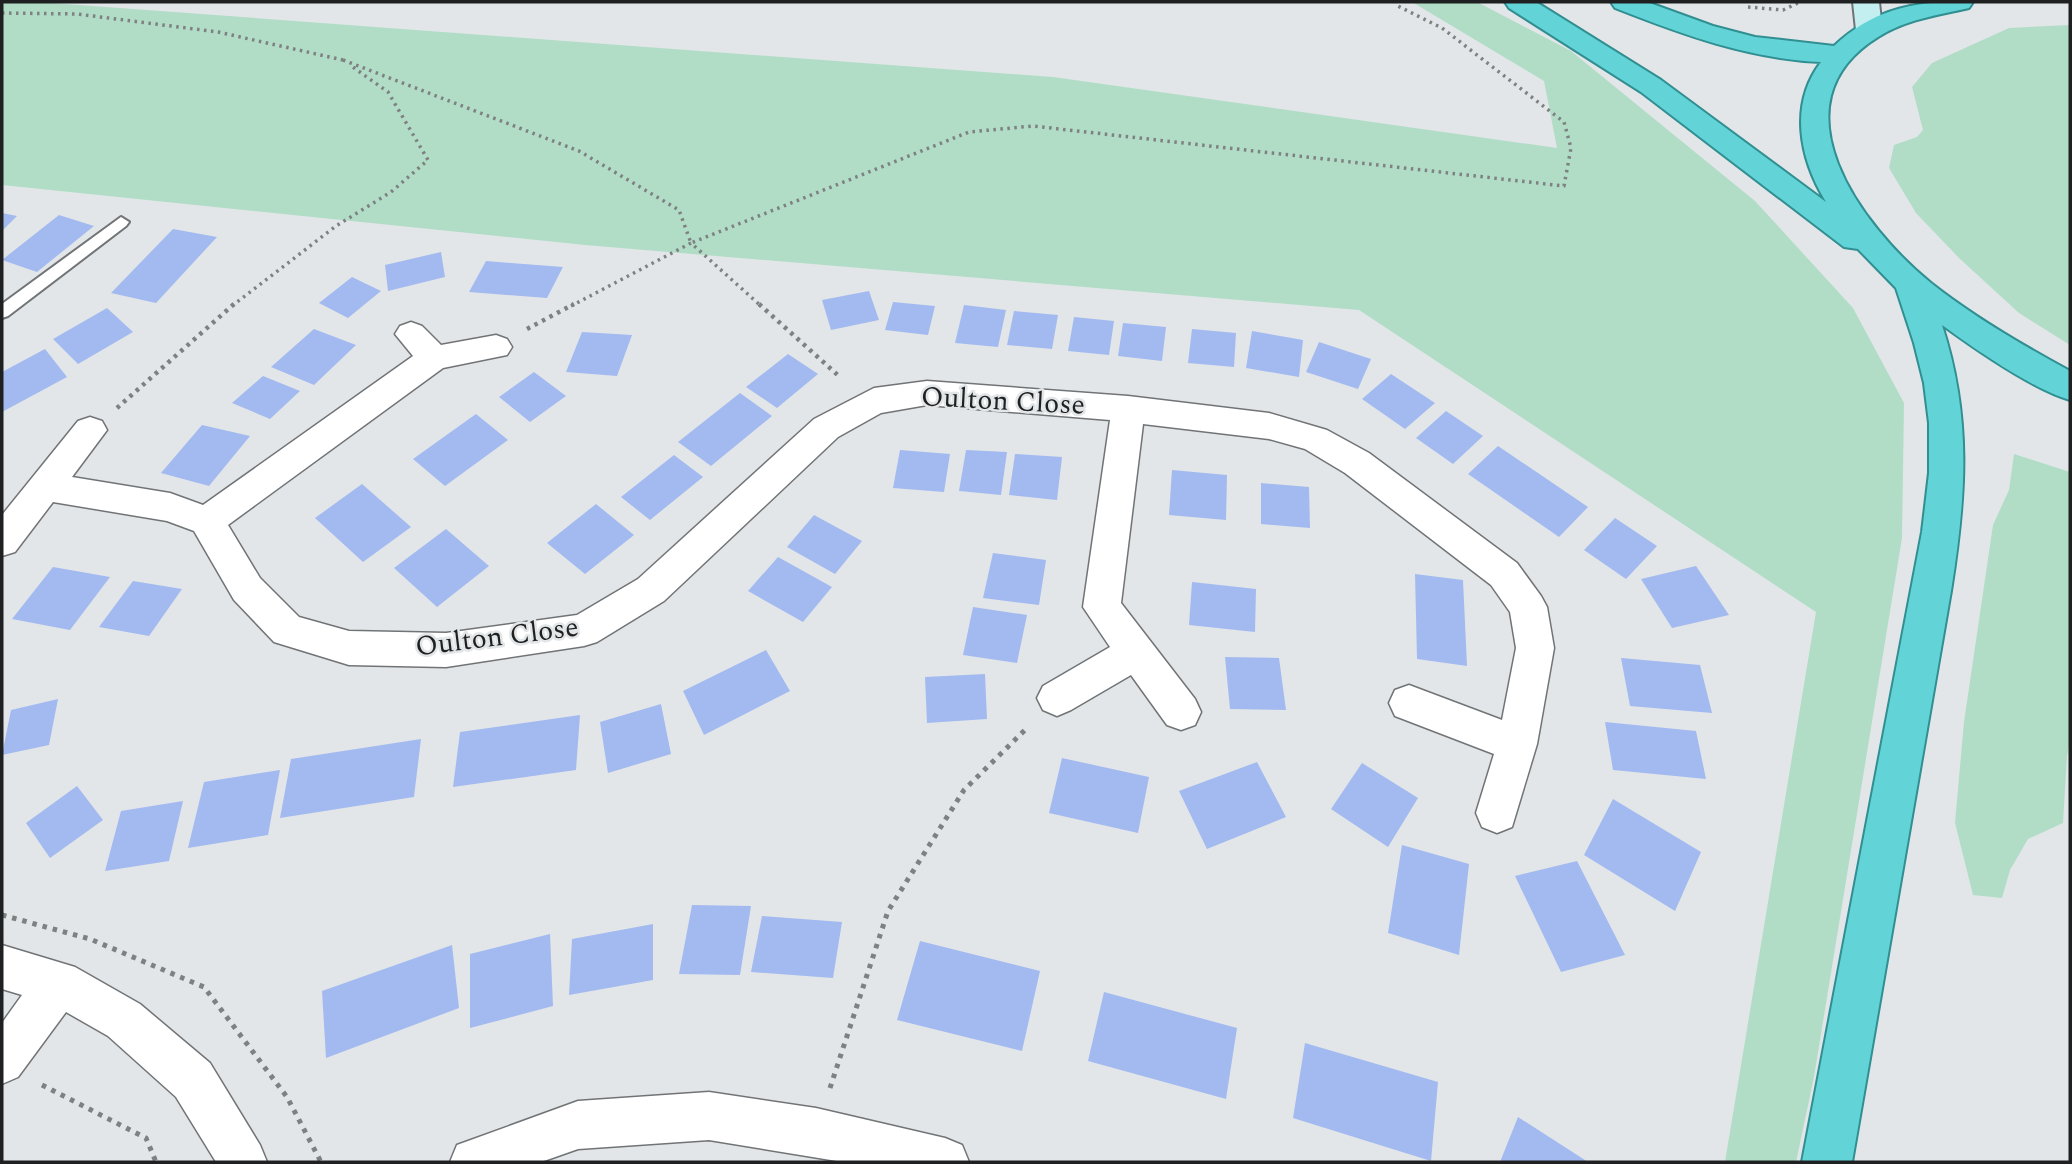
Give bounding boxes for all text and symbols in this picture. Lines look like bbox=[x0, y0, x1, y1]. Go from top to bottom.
street label: Oulton Close bbox=[920, 375, 1086, 427]
street label: Oulton Close bbox=[413, 606, 581, 668]

